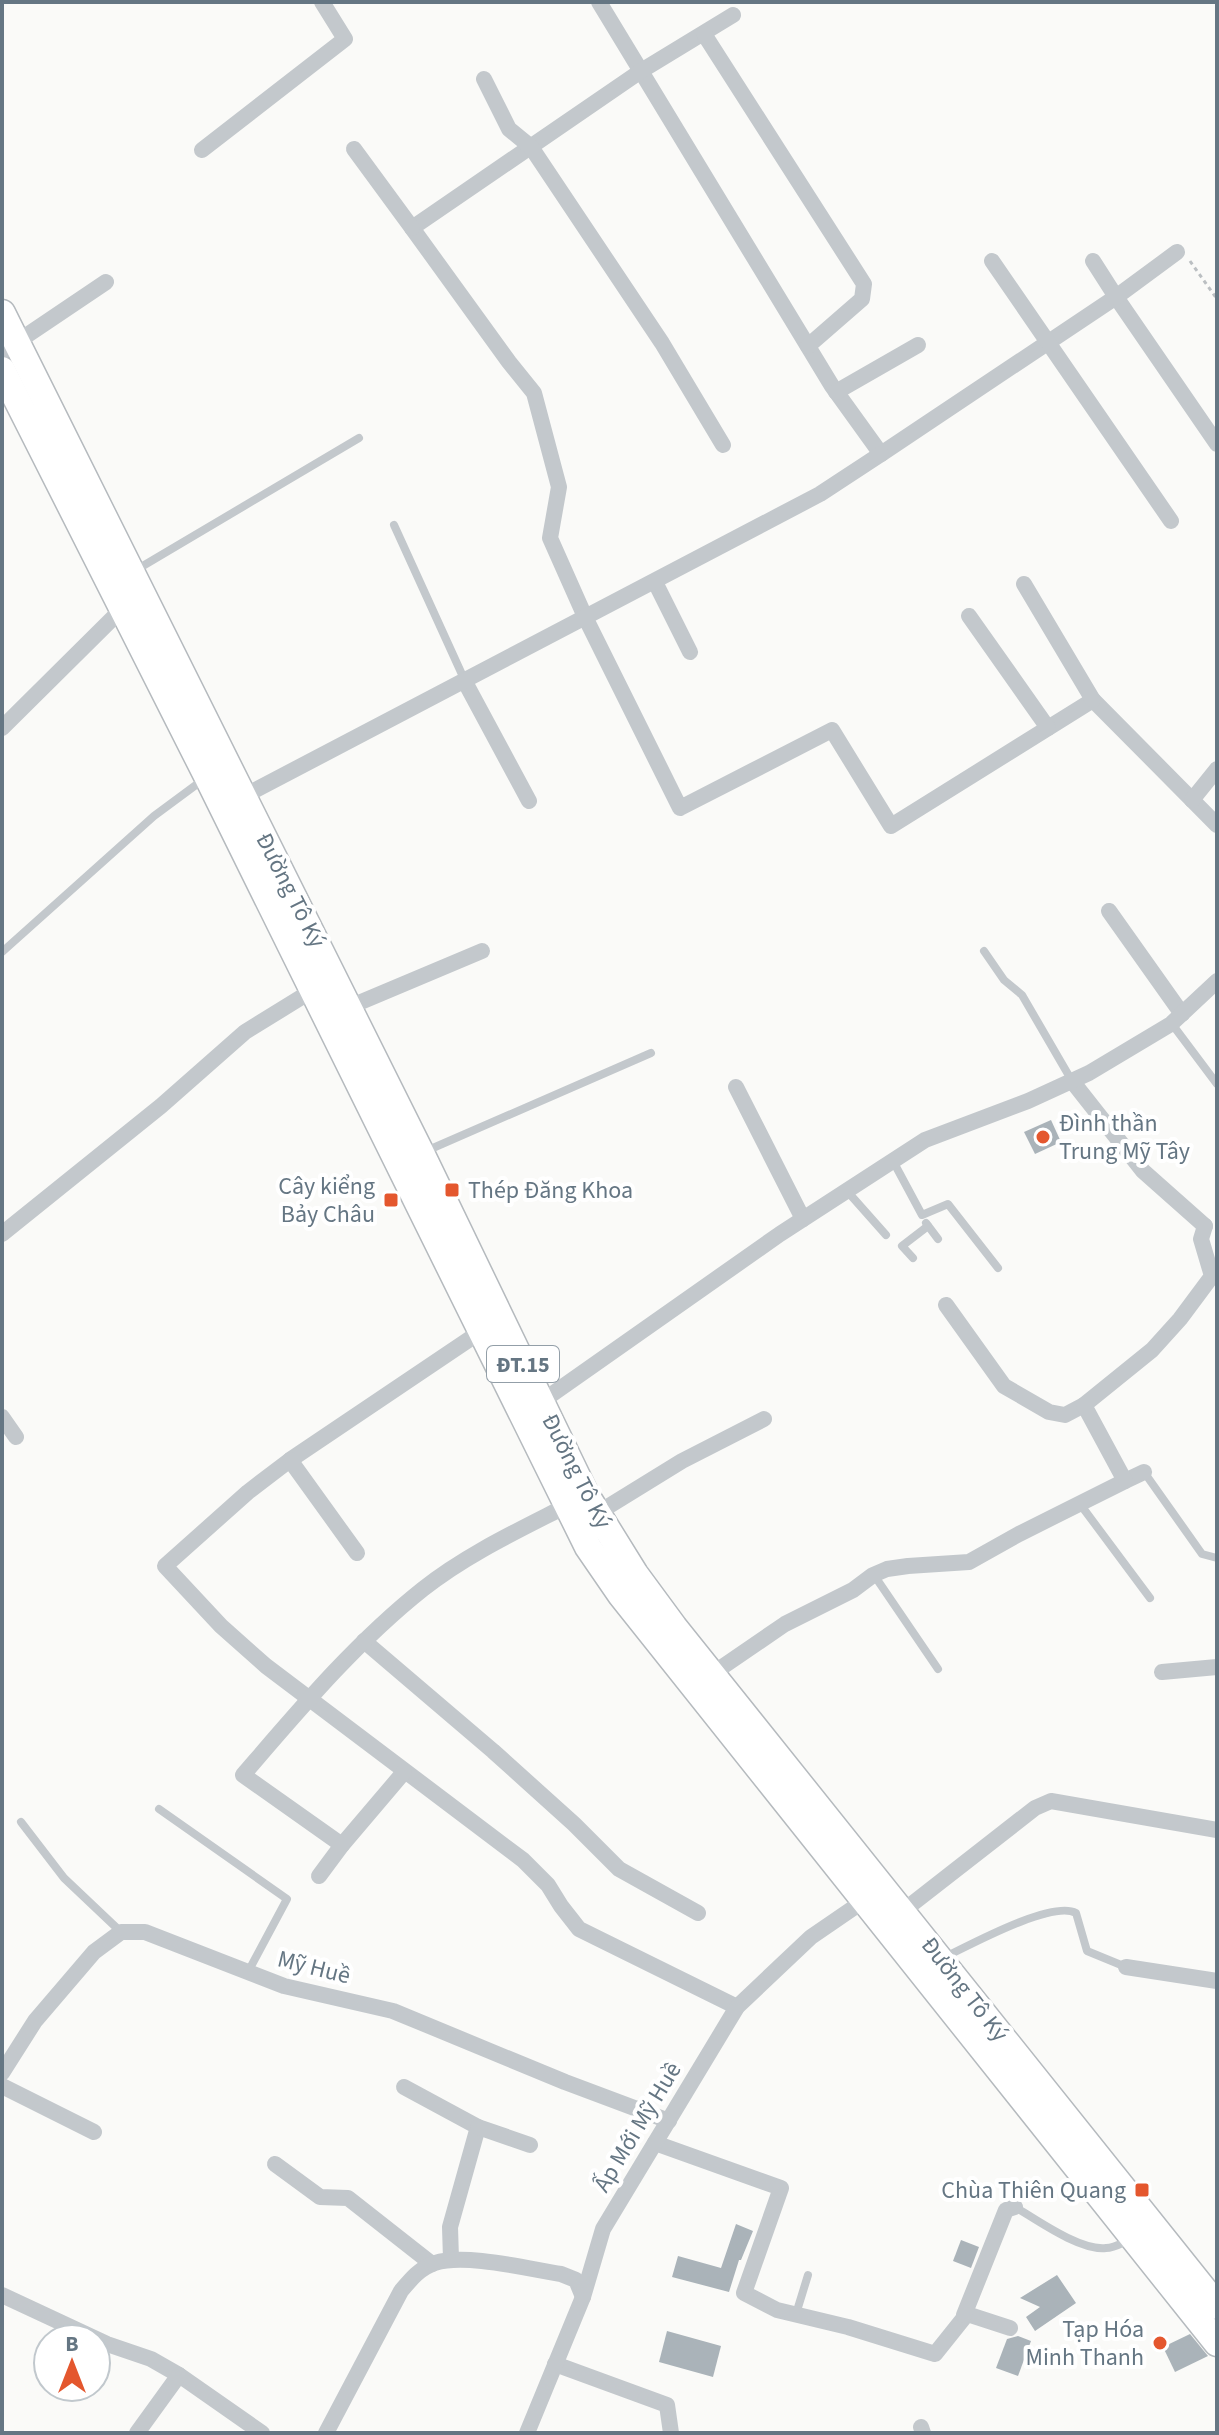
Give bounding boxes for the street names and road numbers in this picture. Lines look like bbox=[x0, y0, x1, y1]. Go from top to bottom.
street label: Đường Tô Ký bbox=[247, 827, 335, 954]
road number: ĐT.15 bbox=[487, 1346, 559, 1382]
street label: Đường Tô Ký bbox=[533, 1408, 621, 1535]
street label: Đường Tô Ký bbox=[912, 1929, 1017, 2049]
street label: Mỹ Huề bbox=[274, 1942, 354, 1993]
street label: Ấp Mới Mỹ Huề bbox=[585, 2055, 690, 2199]

